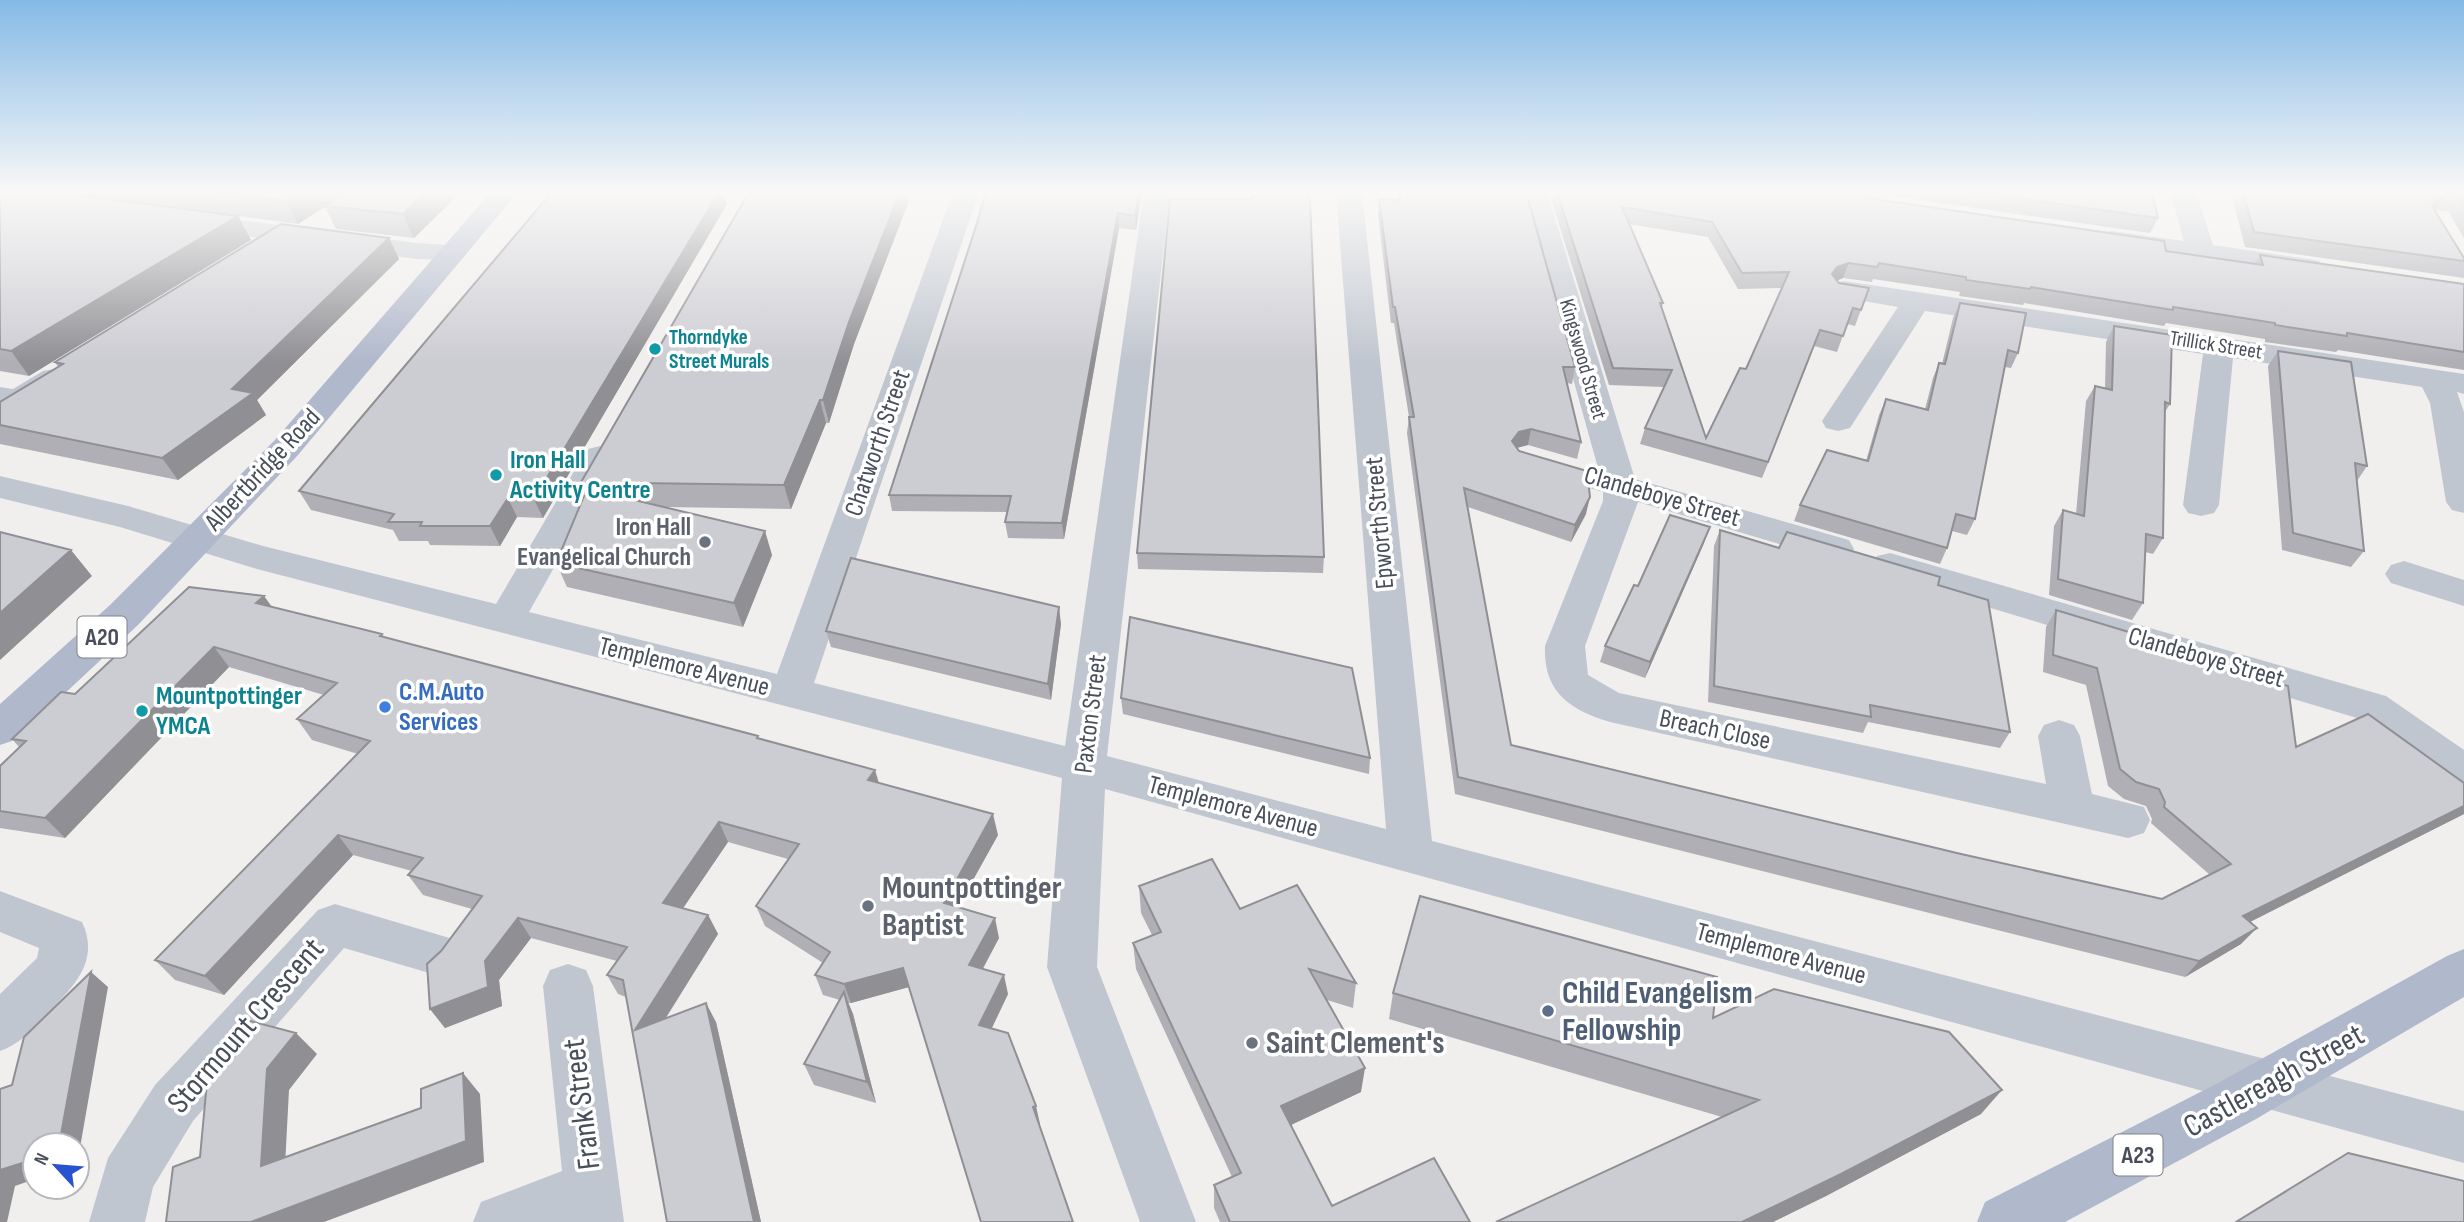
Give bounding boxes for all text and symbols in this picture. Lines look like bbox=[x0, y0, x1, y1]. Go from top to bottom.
street label: Kingswood Street bbox=[1554, 296, 1612, 422]
place label: Thorndyke Street Murals bbox=[669, 325, 769, 374]
street label: Trillick Street bbox=[2168, 325, 2264, 365]
marker: Thorndyke Street Murals bbox=[647, 341, 663, 357]
street label: Chatworth Street bbox=[838, 366, 918, 520]
street label: Albertbridge Road bbox=[198, 403, 327, 538]
place label: Iron Hall Activity Centre bbox=[509, 445, 651, 506]
street label: Epworth Street bbox=[1359, 456, 1401, 590]
street label: Clandeboye Street bbox=[1581, 460, 1743, 534]
marker: Iron Hall Activity Centre bbox=[488, 467, 504, 483]
place label: Iron Hall Evangelical Church bbox=[517, 512, 691, 573]
marker: Iron Hall Evangelical Church bbox=[697, 534, 713, 550]
road number: A20 bbox=[78, 616, 126, 658]
street label: Clandeboye Street bbox=[2125, 621, 2287, 695]
street label: Templemore Avenue bbox=[595, 631, 773, 703]
street label: Paxton Street bbox=[1068, 653, 1114, 775]
place label: C.M.Auto Services bbox=[399, 677, 484, 738]
place label: Mountpottinger YMCA bbox=[156, 681, 302, 742]
marker: C.M.Auto Services bbox=[377, 699, 393, 715]
marker: Mountpottinger YMCA bbox=[134, 703, 150, 719]
street label: Breach Close bbox=[1657, 703, 1773, 757]
street label: Templemore Avenue bbox=[1145, 769, 1321, 845]
place label: Mountpottinger Baptist bbox=[882, 869, 1062, 945]
marker: Mountpottinger Baptist bbox=[860, 898, 876, 914]
street label: Templemore Avenue bbox=[1693, 916, 1869, 992]
street label: Stormount Crescent bbox=[159, 930, 333, 1122]
place label: Child Evangelism Fellowship bbox=[1562, 974, 1753, 1050]
marker: Child Evangelism Fellowship bbox=[1540, 1003, 1556, 1019]
street label: Castlereagh Street bbox=[2177, 1015, 2371, 1147]
place label: Saint Clement's bbox=[1266, 1024, 1444, 1063]
marker: Saint Clement's bbox=[1244, 1035, 1260, 1051]
street label: Frank Street bbox=[555, 1036, 609, 1172]
north arrow bbox=[21, 1131, 91, 1201]
road number: A23 bbox=[2114, 1134, 2162, 1176]
text: N bbox=[30, 1150, 55, 1169]

